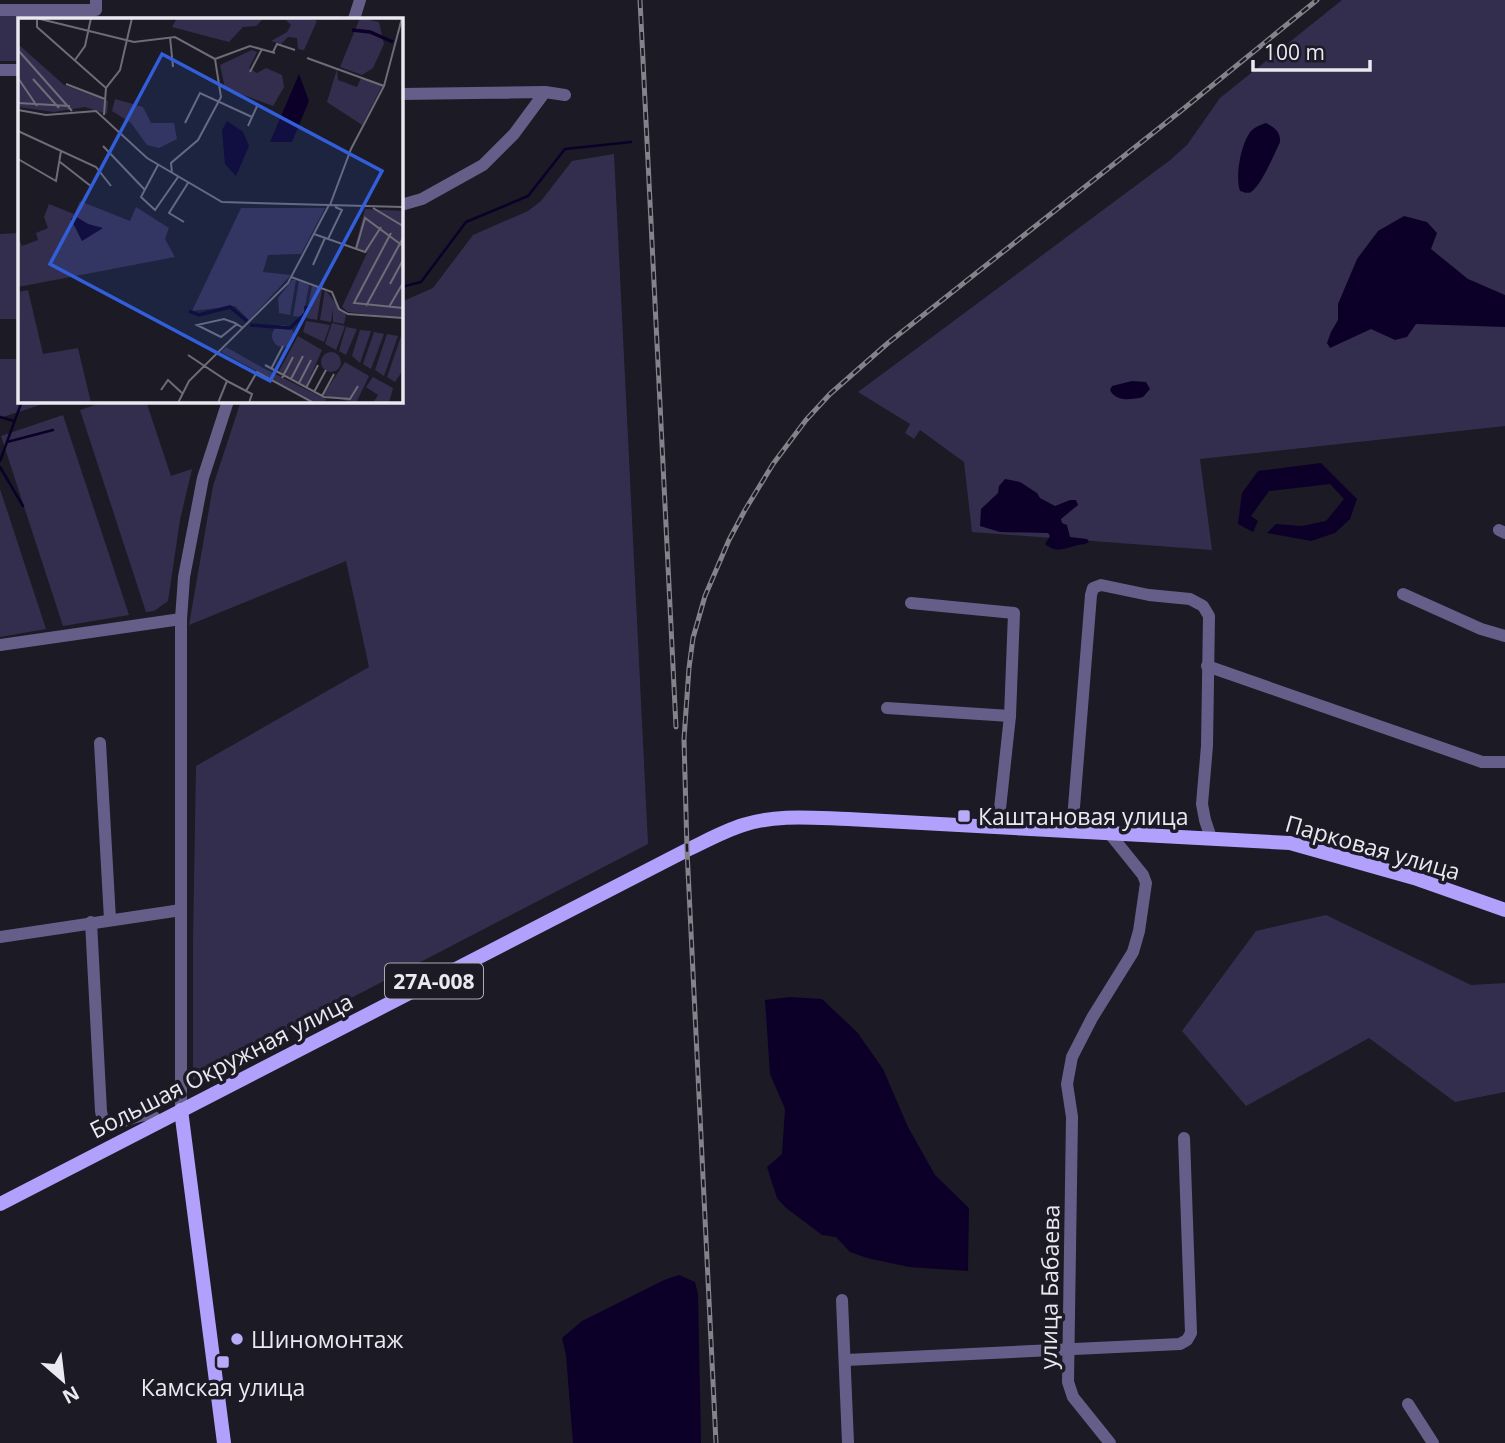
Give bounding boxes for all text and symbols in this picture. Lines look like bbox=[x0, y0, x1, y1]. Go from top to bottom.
inset map bbox=[18, 18, 402, 402]
scale bar bbox=[1253, 28, 1370, 72]
text: 100 m bbox=[1264, 38, 1325, 66]
place label: Каштановая улица bbox=[978, 800, 1188, 832]
street label: Парковая улица bbox=[1282, 807, 1464, 887]
marker: Каштановая улица bbox=[956, 808, 972, 824]
road number: 27А-008 bbox=[385, 964, 483, 998]
street label: Большая Окружная улица bbox=[84, 985, 358, 1145]
street label: улица Бабаева bbox=[1032, 1204, 1066, 1370]
place label: Шиномонтаж bbox=[251, 1323, 404, 1355]
marker: Шиномонтаж bbox=[229, 1331, 245, 1347]
north arrow bbox=[28, 1345, 98, 1415]
marker: Камская улица bbox=[215, 1354, 231, 1370]
place label: Камская улица bbox=[141, 1371, 305, 1403]
text: N bbox=[58, 1380, 84, 1410]

